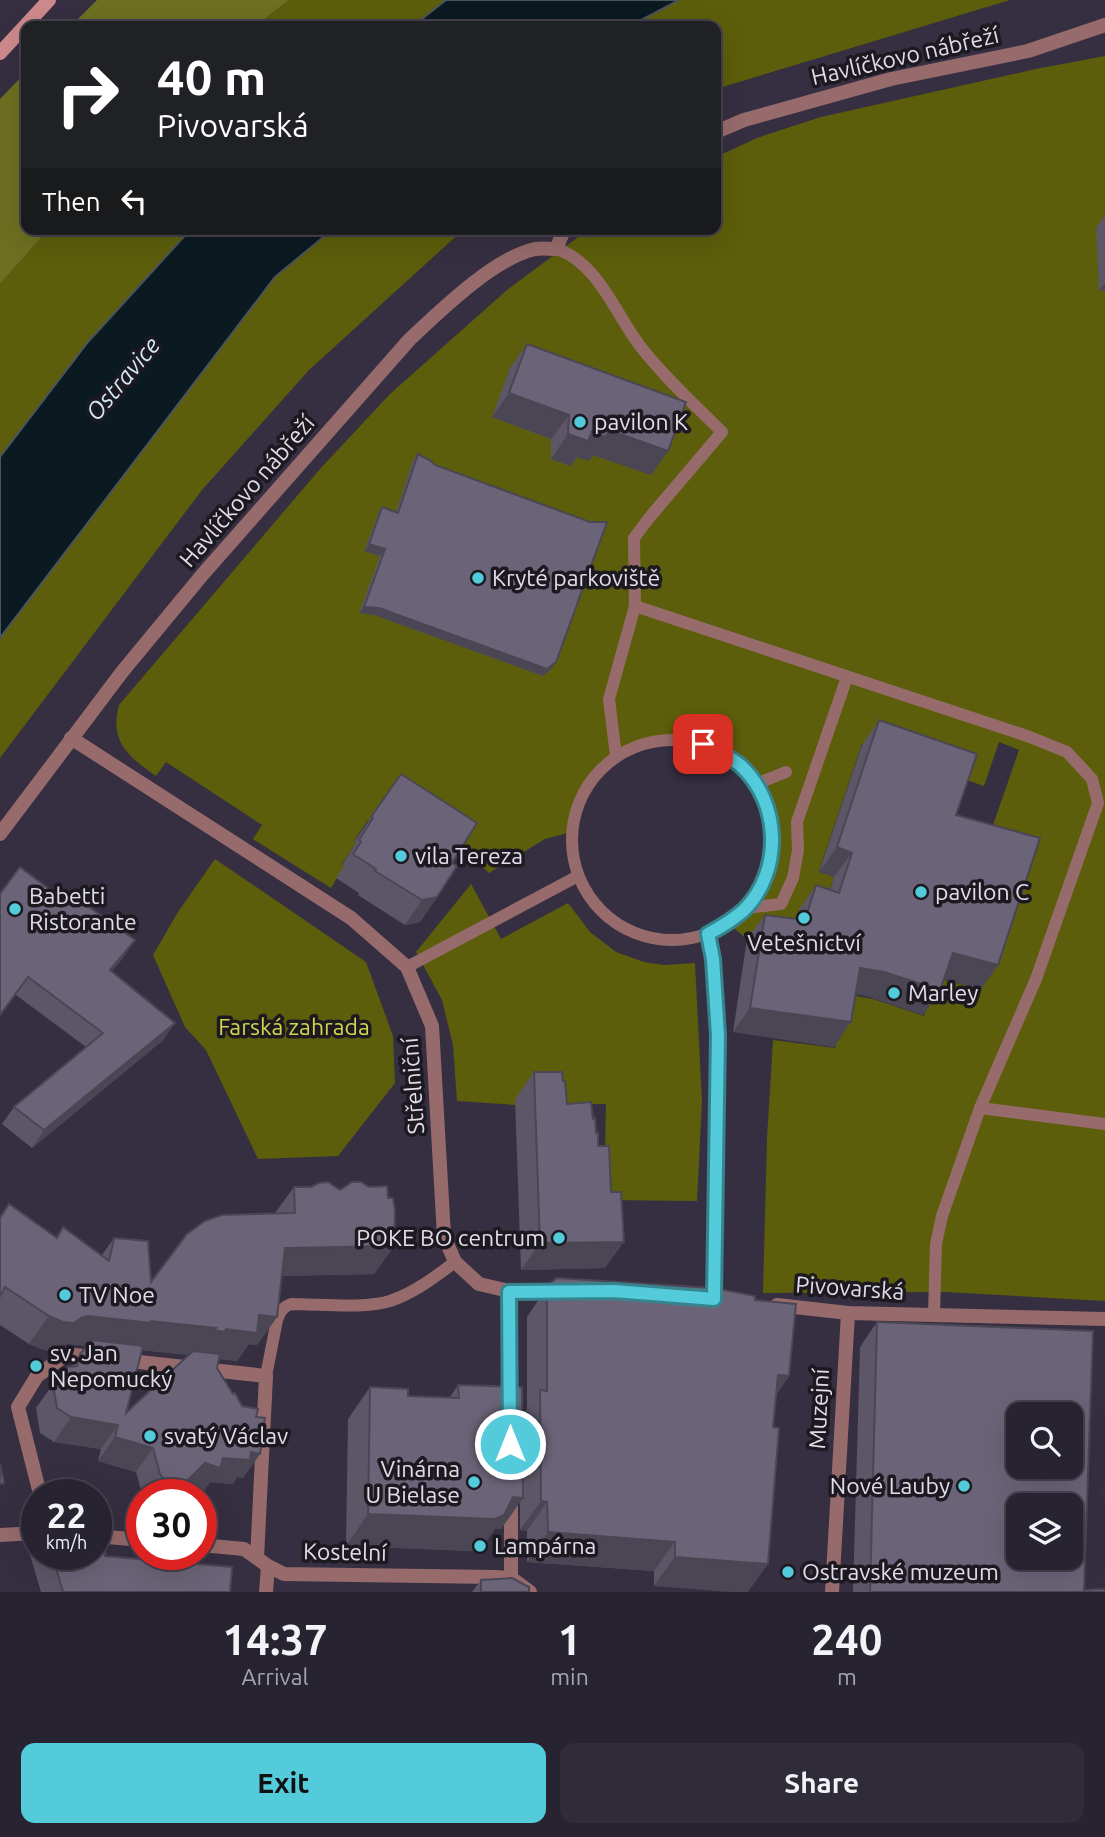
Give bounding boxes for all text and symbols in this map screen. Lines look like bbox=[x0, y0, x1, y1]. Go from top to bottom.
street label: Havlíčkovo nábřeží bbox=[809, 22, 1002, 89]
icon: right bbox=[42, 49, 133, 140]
text: 40 m bbox=[157, 49, 266, 104]
text: Pivovarská bbox=[157, 107, 309, 143]
icon: left bbox=[115, 182, 153, 220]
text: Then bbox=[42, 187, 101, 216]
water label: Ostravice bbox=[80, 332, 165, 426]
place label: pavilon K bbox=[594, 409, 688, 434]
street label: Havlíčkovo nábřeží bbox=[174, 410, 319, 571]
marker: pavilon K bbox=[572, 414, 588, 430]
place label: Kryté parkoviště bbox=[492, 565, 660, 590]
marker: Kryté parkoviště bbox=[470, 570, 486, 586]
pin bbox=[673, 714, 733, 774]
icon: arrive bbox=[684, 725, 722, 763]
place label: vila Tereza bbox=[415, 843, 523, 868]
marker: vila Tereza bbox=[393, 848, 409, 864]
place label: pavilon C bbox=[935, 879, 1029, 904]
place label: Babetti Ristorante bbox=[29, 883, 137, 934]
marker: pavilon C bbox=[913, 884, 929, 900]
marker: Babetti Ristorante bbox=[7, 901, 23, 917]
marker: Vetešnictví bbox=[796, 910, 812, 926]
place label: Vetešnictví bbox=[747, 930, 861, 955]
place label: Marley bbox=[908, 980, 978, 1005]
marker: Marley bbox=[886, 985, 902, 1001]
park label: Farská zahrada bbox=[218, 1014, 370, 1039]
street label: Střelniční bbox=[397, 1037, 428, 1135]
place label: POKE BO centrum bbox=[356, 1225, 545, 1250]
marker: POKE BO centrum bbox=[551, 1230, 567, 1246]
street label: Pivovarská bbox=[795, 1271, 905, 1304]
place label: TV Noe bbox=[79, 1282, 155, 1307]
marker: TV Noe bbox=[57, 1287, 73, 1303]
place label: sv. Jan Nepomucký bbox=[50, 1340, 172, 1391]
marker: sv. Jan Nepomucký bbox=[28, 1358, 44, 1374]
street label: Muzejní bbox=[804, 1368, 833, 1450]
map controls bbox=[1006, 1402, 1083, 1570]
button: search bbox=[1006, 1402, 1083, 1479]
position arrow bbox=[473, 1407, 547, 1481]
place label: svatý Václav bbox=[164, 1423, 288, 1448]
marker: svatý Václav bbox=[142, 1428, 158, 1444]
place label: Vinárna U Bielase bbox=[366, 1456, 460, 1507]
place label: Nové Lauby bbox=[830, 1473, 950, 1498]
marker: Vinárna U Bielase bbox=[466, 1474, 482, 1490]
marker: Nové Lauby bbox=[956, 1478, 972, 1494]
speed limit sign: 30 bbox=[126, 1479, 217, 1570]
button: layers bbox=[1006, 1493, 1083, 1570]
text: 22 bbox=[47, 1495, 86, 1535]
text: km/h bbox=[46, 1532, 87, 1552]
place label: Lampárna bbox=[494, 1533, 596, 1558]
street label: Kostelní bbox=[303, 1538, 387, 1565]
marker: Lampárna bbox=[472, 1538, 488, 1554]
place label: Ostravské muzeum bbox=[802, 1559, 999, 1584]
marker: Ostravské muzeum bbox=[780, 1564, 796, 1580]
text: 14:37 bbox=[223, 1616, 328, 1663]
text: 1 bbox=[558, 1616, 581, 1663]
text: 240 bbox=[811, 1616, 882, 1663]
text: Arrival bbox=[242, 1664, 309, 1689]
text: min bbox=[550, 1664, 589, 1689]
text: m bbox=[837, 1664, 857, 1689]
button: Exit bbox=[21, 1743, 546, 1823]
button: Share bbox=[560, 1743, 1084, 1823]

